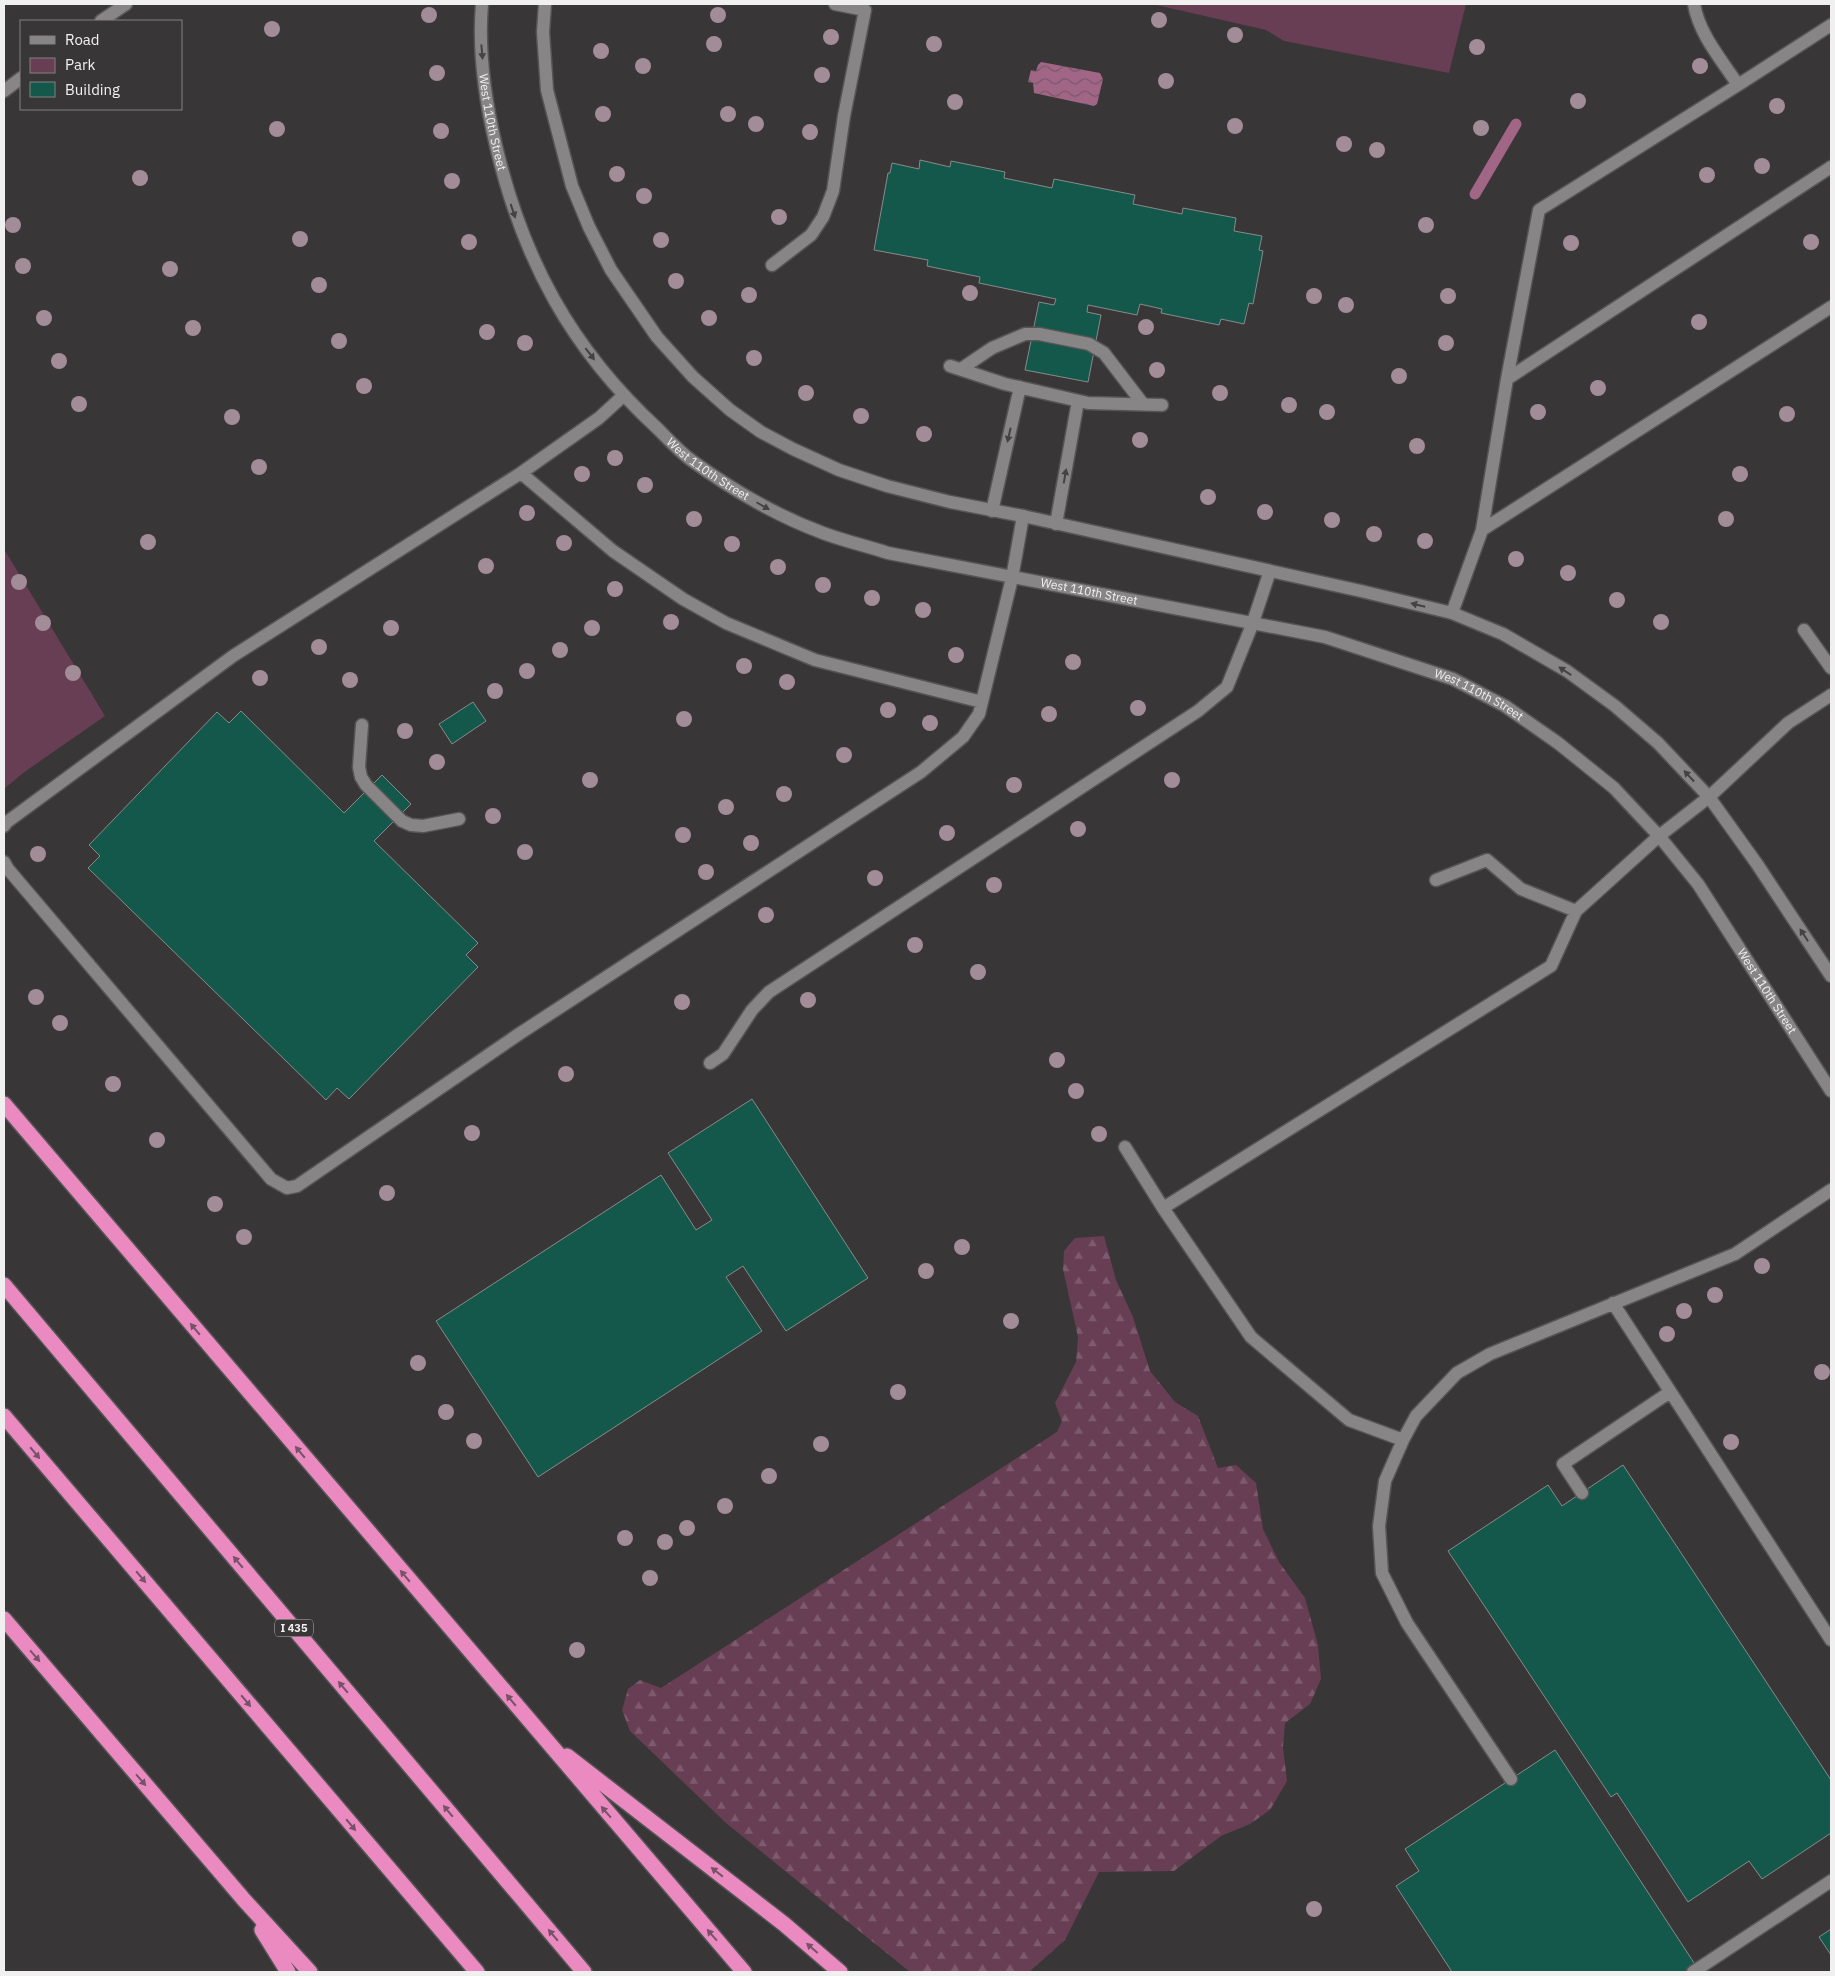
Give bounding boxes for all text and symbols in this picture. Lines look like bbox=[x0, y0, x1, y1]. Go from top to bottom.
legend bbox=[20, 20, 182, 110]
text: Road bbox=[65, 30, 100, 49]
one-way arrow bbox=[478, 45, 486, 61]
text: Park bbox=[65, 55, 95, 74]
street label: West 110th Street bbox=[476, 73, 510, 172]
text: Building bbox=[65, 80, 120, 99]
one-way arrow bbox=[510, 204, 518, 219]
one-way arrow bbox=[584, 347, 595, 360]
one-way arrow bbox=[1005, 427, 1013, 443]
street label: West 110th Street bbox=[664, 434, 752, 503]
one-way arrow bbox=[1061, 467, 1069, 483]
one-way arrow bbox=[757, 501, 770, 510]
street label: West 110th Street bbox=[1039, 575, 1139, 608]
one-way arrow bbox=[1410, 601, 1425, 609]
street label: West 110th Street bbox=[1433, 665, 1527, 724]
one-way arrow bbox=[1559, 666, 1572, 676]
one-way arrow bbox=[1683, 770, 1695, 782]
one-way arrow bbox=[1800, 929, 1809, 942]
street label: West 110th Street bbox=[1734, 945, 1800, 1036]
one-way arrow bbox=[189, 1323, 201, 1335]
one-way arrow bbox=[295, 1446, 306, 1459]
one-way arrow bbox=[30, 1447, 41, 1460]
one-way arrow bbox=[233, 1556, 244, 1569]
one-way arrow bbox=[400, 1570, 411, 1583]
one-way arrow bbox=[135, 1571, 146, 1584]
road number: I 435 bbox=[275, 1620, 313, 1636]
one-way arrow bbox=[30, 1650, 41, 1663]
one-way arrow bbox=[337, 1681, 349, 1693]
one-way arrow bbox=[505, 1694, 516, 1707]
one-way arrow bbox=[240, 1695, 251, 1707]
one-way arrow bbox=[135, 1774, 146, 1786]
one-way arrow bbox=[443, 1805, 454, 1817]
one-way arrow bbox=[600, 1806, 612, 1818]
one-way arrow bbox=[346, 1818, 357, 1831]
one-way arrow bbox=[711, 1867, 724, 1878]
one-way arrow bbox=[547, 1929, 558, 1942]
one-way arrow bbox=[706, 1930, 718, 1942]
one-way arrow bbox=[806, 1943, 818, 1954]

